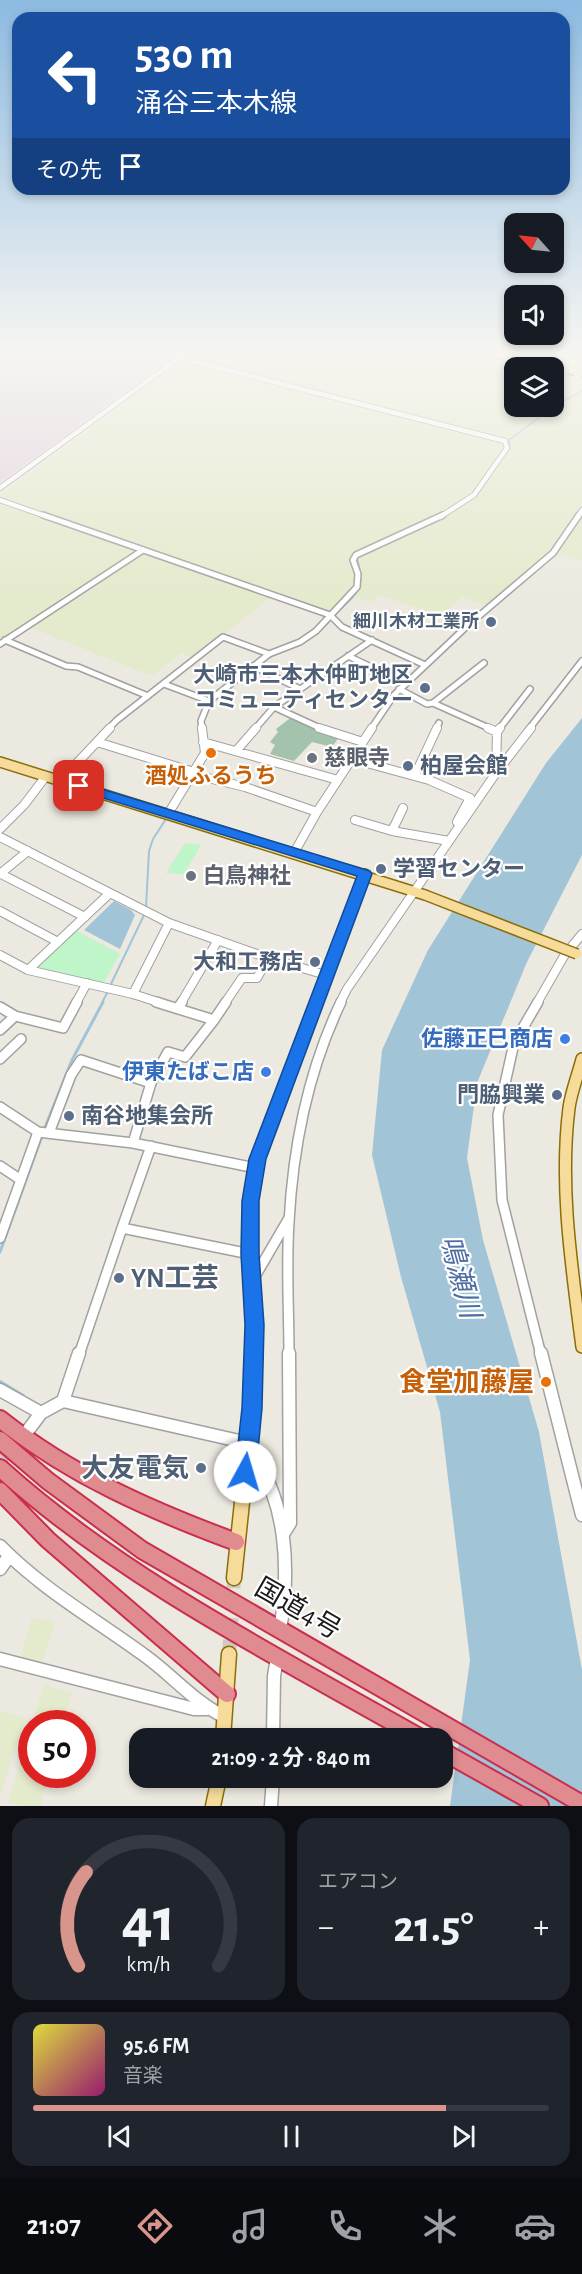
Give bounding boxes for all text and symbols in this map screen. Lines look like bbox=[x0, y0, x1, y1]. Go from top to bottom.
text: 530 m bbox=[135, 34, 233, 76]
icon: left bbox=[36, 36, 114, 114]
text: 涌谷三本木線 bbox=[135, 90, 297, 117]
icon: arrive bbox=[114, 150, 147, 183]
text: その先 bbox=[36, 159, 102, 181]
north arrow bbox=[504, 213, 564, 273]
map controls bbox=[504, 213, 564, 417]
button: sound bbox=[504, 285, 564, 345]
button: layers bbox=[504, 357, 564, 417]
place label: 細川木材工業所 bbox=[353, 611, 479, 631]
marker: 細川木材工業所 bbox=[484, 615, 498, 629]
place label: 大崎市三本木仲町地区 コミュニティセンター bbox=[193, 663, 413, 711]
marker: 大崎市三本木仲町地区 コミュニティセンター bbox=[418, 681, 432, 695]
marker: 酒処ふるうち bbox=[204, 746, 218, 760]
place label: 慈眼寺 bbox=[324, 746, 390, 769]
marker: 慈眼寺 bbox=[305, 751, 319, 765]
place label: 柏屋会館 bbox=[420, 754, 508, 777]
marker: 柏屋会館 bbox=[401, 759, 415, 773]
pin bbox=[53, 760, 104, 811]
place label: 酒処ふるうち bbox=[145, 764, 277, 787]
icon: arrive bbox=[62, 769, 95, 802]
place label: 学習センター bbox=[393, 857, 525, 880]
marker: 学習センター bbox=[374, 862, 388, 876]
place label: 白鳥神社 bbox=[203, 864, 291, 887]
marker: 白鳥神社 bbox=[184, 869, 198, 883]
place label: 大和工務店 bbox=[193, 950, 303, 973]
marker: 大和工務店 bbox=[308, 955, 322, 969]
place label: 佐藤正巳商店 bbox=[421, 1027, 553, 1050]
marker: 佐藤正巳商店 bbox=[558, 1032, 572, 1046]
place label: 伊東たばこ店 bbox=[122, 1060, 254, 1083]
marker: 伊東たばこ店 bbox=[259, 1065, 273, 1079]
place label: 門脇興業 bbox=[457, 1083, 545, 1106]
marker: 門脇興業 bbox=[550, 1088, 564, 1102]
place label: 南谷地集会所 bbox=[81, 1104, 213, 1127]
marker: 南谷地集会所 bbox=[62, 1109, 76, 1123]
water label: 鳴瀬川 bbox=[435, 1232, 486, 1324]
place label: YN工芸 bbox=[131, 1263, 219, 1292]
marker: YN工芸 bbox=[112, 1271, 126, 1285]
place label: 食堂加藤屋 bbox=[399, 1367, 534, 1396]
marker: 食堂加藤屋 bbox=[539, 1375, 553, 1389]
position arrow bbox=[213, 1440, 277, 1504]
place label: 大友電気 bbox=[81, 1454, 189, 1482]
marker: 大友電気 bbox=[194, 1461, 208, 1475]
street label: 国道4号 bbox=[251, 1573, 346, 1644]
speed limit sign: 50 bbox=[18, 1710, 96, 1788]
text: 21:09 · 2 分 · 840 m bbox=[212, 1747, 370, 1769]
text: エアコン bbox=[318, 1872, 398, 1892]
text: 41 bbox=[122, 1890, 175, 1952]
text: 21.5° bbox=[393, 1905, 474, 1950]
text: − bbox=[318, 1911, 334, 1944]
text: + bbox=[533, 1911, 549, 1944]
text: km/h bbox=[126, 1954, 171, 1975]
text: 95.6 FM bbox=[123, 2035, 189, 2057]
text: 音楽 bbox=[123, 2066, 163, 2086]
icon: previous bbox=[103, 2120, 136, 2153]
icon: pause bbox=[275, 2120, 308, 2153]
icon: next bbox=[447, 2120, 480, 2153]
icon: directions bbox=[134, 2205, 176, 2247]
icon: music bbox=[229, 2205, 271, 2247]
icon: phone bbox=[324, 2205, 366, 2247]
icon: climate bbox=[419, 2205, 461, 2247]
icon: car bbox=[514, 2205, 556, 2247]
text: 21:07 bbox=[26, 2212, 81, 2239]

